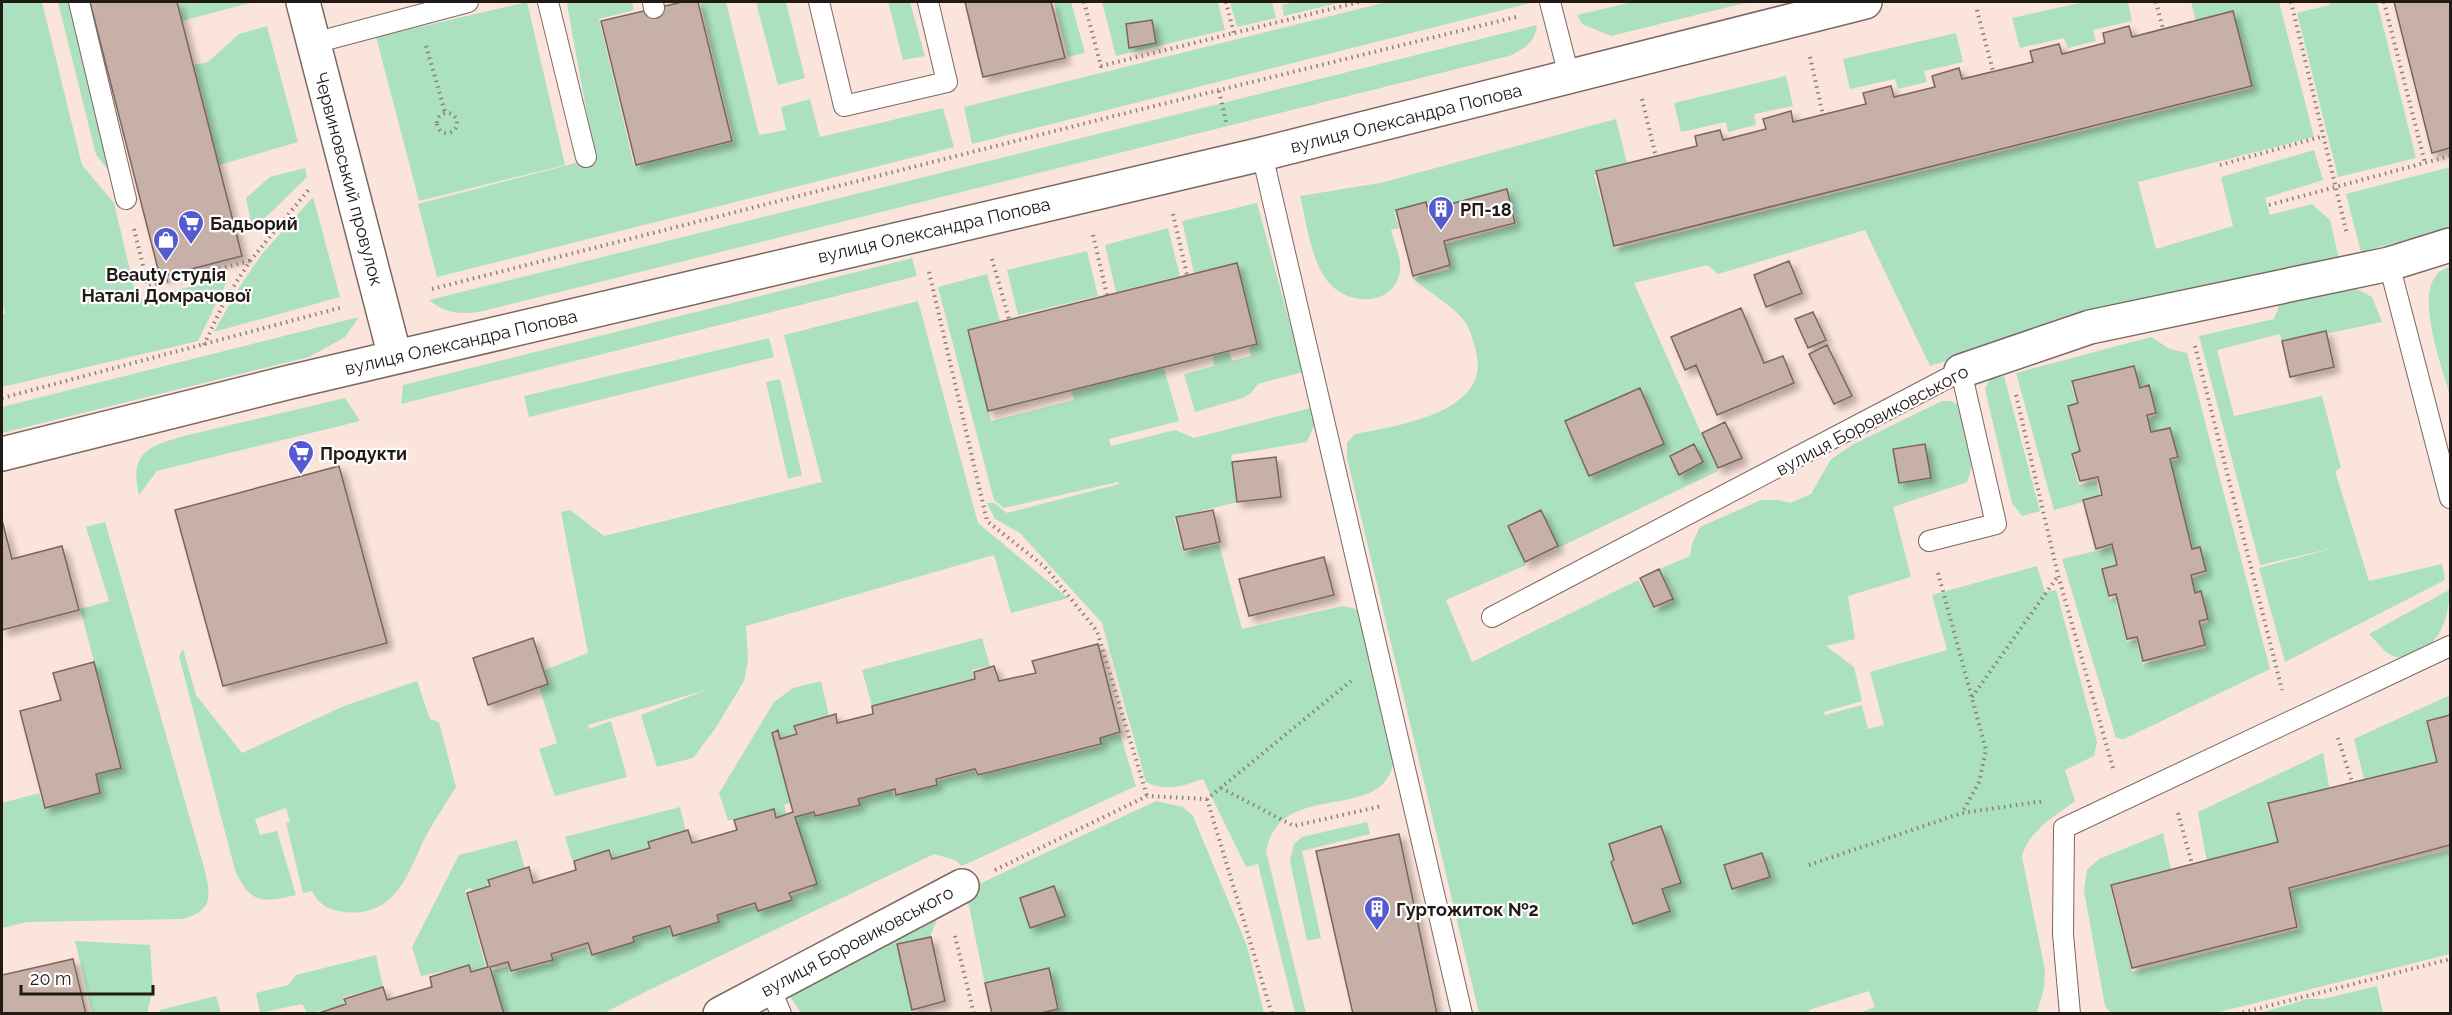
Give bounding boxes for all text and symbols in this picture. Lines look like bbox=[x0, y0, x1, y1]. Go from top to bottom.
street label: Червиновський провулок bbox=[310, 70, 388, 288]
street label: вулиця Олександра Попова bbox=[1288, 79, 1524, 157]
street label: вулиця Олександра Попова bbox=[816, 193, 1052, 267]
building icon: РП-18 bbox=[1426, 194, 1456, 232]
place label: РП-18 bbox=[1460, 199, 1512, 220]
supermarket icon: Бадьорий bbox=[176, 208, 206, 246]
place label: Бадьорий bbox=[210, 213, 298, 234]
shop icon: Beauty студія Наталі Домрачової bbox=[151, 225, 181, 263]
place label: Beauty студія Наталі Домрачової bbox=[82, 264, 252, 306]
street label: вулиця Олександра Попова bbox=[343, 305, 579, 379]
street label: вулиця Боровиковського bbox=[1772, 360, 1972, 480]
supermarket icon: Продукти bbox=[286, 438, 316, 476]
place label: Продукти bbox=[320, 443, 407, 464]
street label: вулиця Боровиковського bbox=[757, 881, 957, 1001]
building icon: Гуртожиток №2 bbox=[1362, 894, 1392, 932]
place label: Гуртожиток №2 bbox=[1396, 899, 1539, 920]
scale bar bbox=[21, 958, 153, 996]
text: 20 m bbox=[30, 968, 72, 989]

